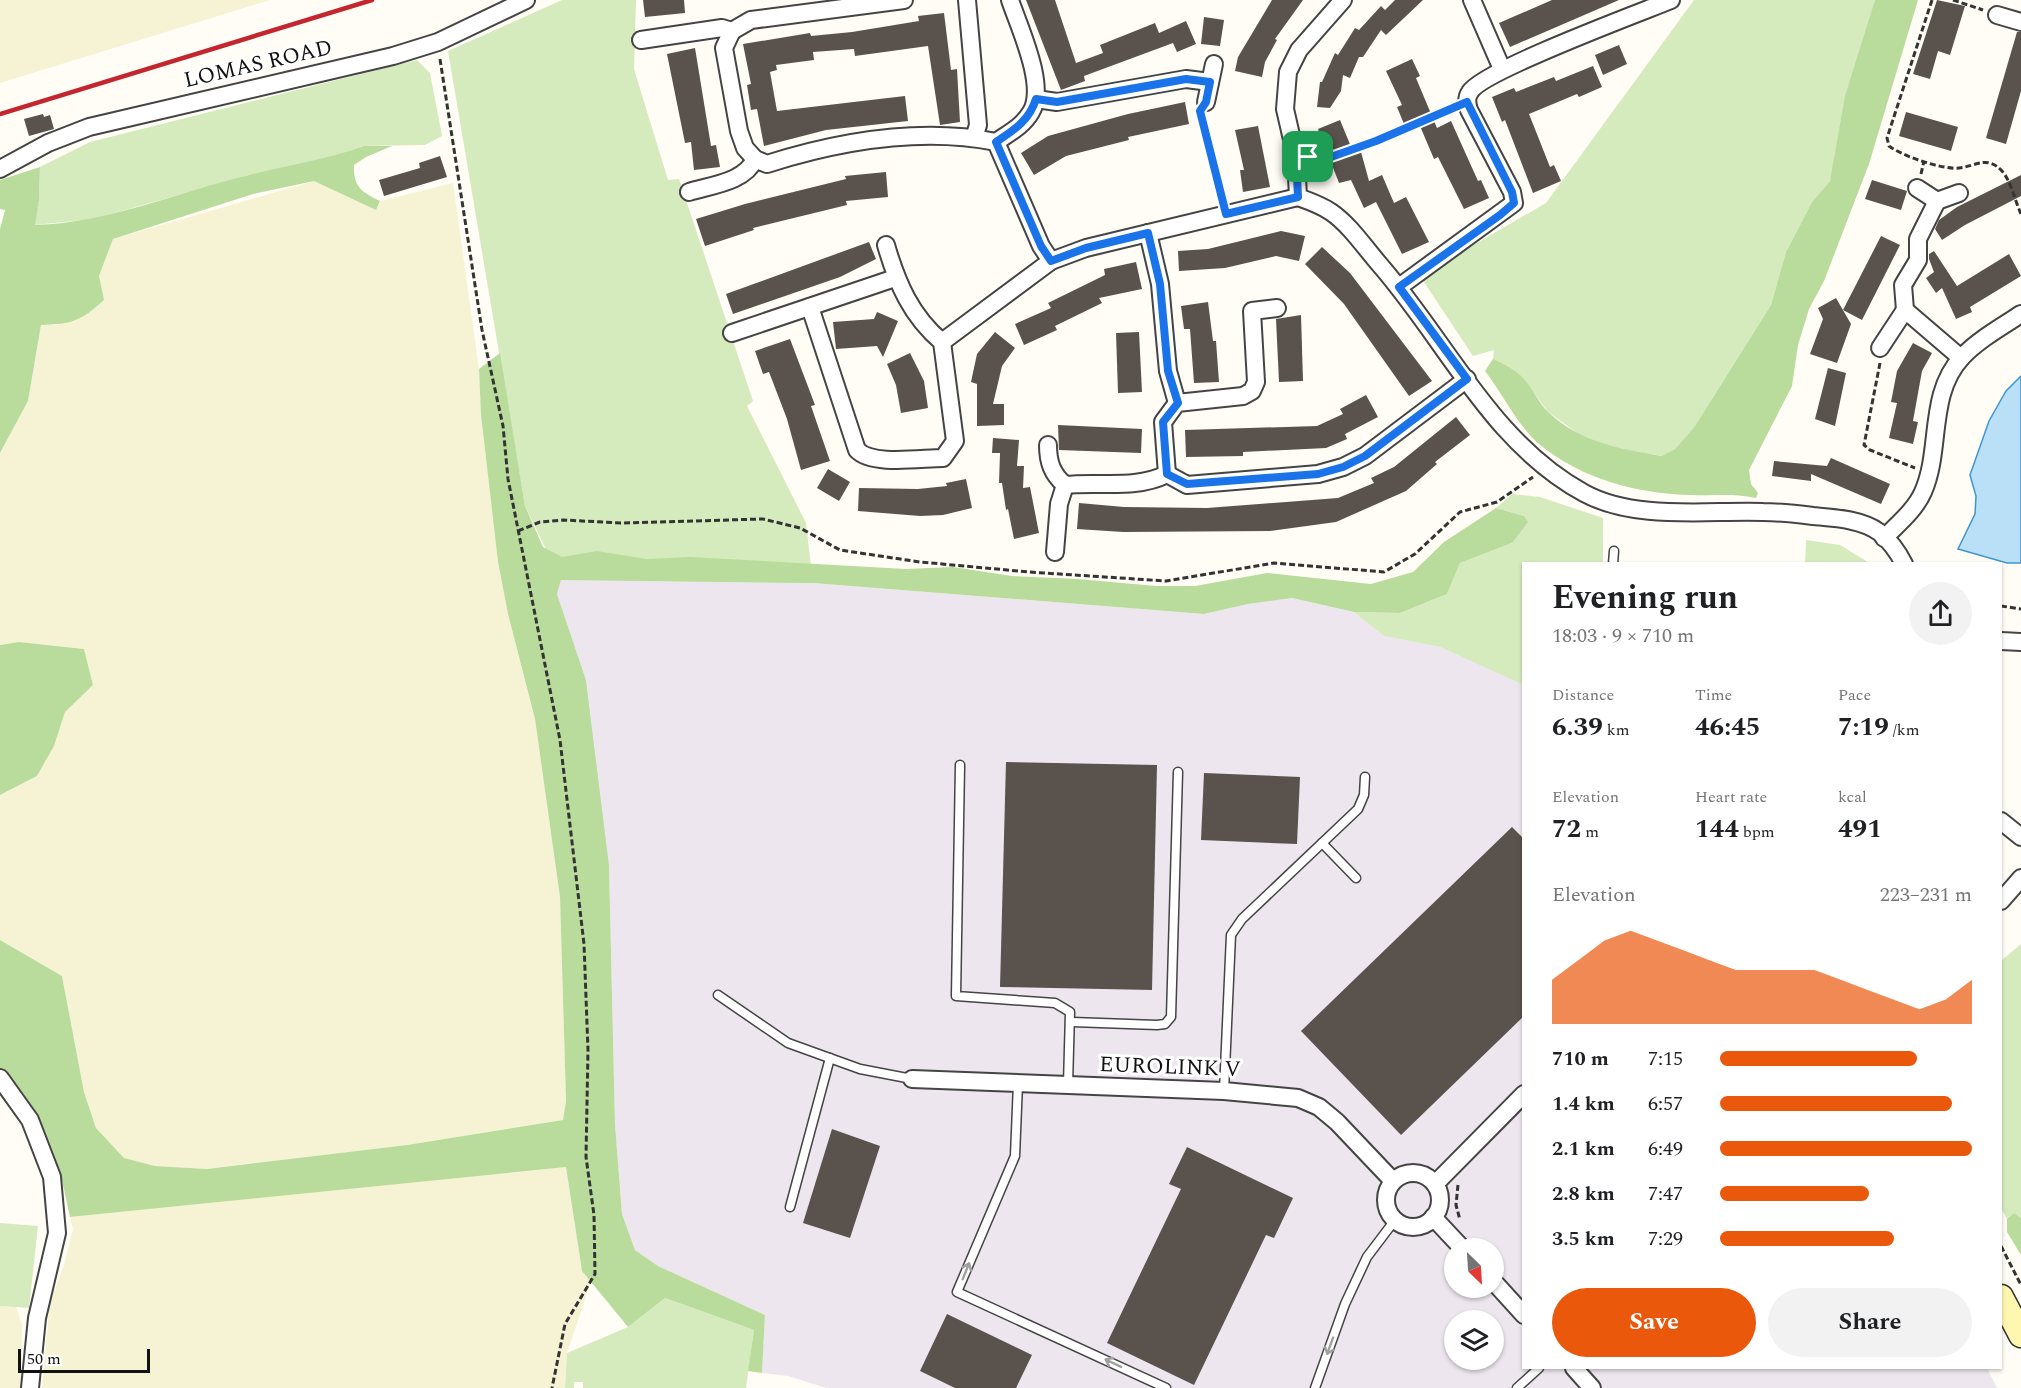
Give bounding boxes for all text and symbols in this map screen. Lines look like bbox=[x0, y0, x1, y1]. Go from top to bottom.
street label: LOMAS ROAD bbox=[180, 31, 336, 97]
pin bbox=[1282, 131, 1333, 182]
icon: arrive bbox=[1291, 140, 1324, 173]
text: Evening run bbox=[1552, 573, 1738, 623]
button: share bbox=[1909, 582, 1972, 645]
text: 18:03 · 9 × 710 m bbox=[1552, 621, 1694, 651]
text: Distance bbox=[1552, 683, 1614, 707]
text: Time bbox=[1695, 683, 1732, 707]
text: Pace bbox=[1838, 683, 1871, 707]
text: 6.39 bbox=[1552, 707, 1603, 747]
text: 46:45 bbox=[1695, 707, 1760, 747]
text: 7:19 bbox=[1838, 707, 1889, 747]
text: km bbox=[1603, 718, 1629, 742]
text: /km bbox=[1889, 718, 1919, 742]
text: Elevation bbox=[1552, 785, 1619, 809]
text: Heart rate bbox=[1695, 785, 1767, 809]
text: kcal bbox=[1838, 785, 1867, 809]
text: 72 bbox=[1552, 809, 1581, 849]
text: 144 bbox=[1695, 809, 1739, 849]
text: 491 bbox=[1838, 809, 1882, 849]
text: m bbox=[1581, 820, 1599, 844]
text: bpm bbox=[1739, 820, 1775, 844]
text: Elevation bbox=[1552, 880, 1636, 910]
text: 223–231 m bbox=[1880, 880, 1972, 910]
text: 710 m bbox=[1552, 1044, 1609, 1074]
text: 7:15 bbox=[1648, 1044, 1683, 1074]
street label: EUROLINK V bbox=[1099, 1048, 1241, 1086]
text: 1.4 km bbox=[1552, 1089, 1615, 1119]
text: 6:57 bbox=[1648, 1089, 1683, 1119]
text: 2.1 km bbox=[1552, 1134, 1615, 1164]
text: 6:49 bbox=[1648, 1134, 1683, 1164]
text: 2.8 km bbox=[1552, 1179, 1615, 1209]
text: 7:47 bbox=[1648, 1179, 1683, 1209]
text: 3.5 km bbox=[1552, 1224, 1615, 1254]
text: 7:29 bbox=[1648, 1224, 1683, 1254]
north arrow bbox=[1444, 1238, 1504, 1298]
map controls bbox=[1444, 1238, 1504, 1370]
one-way arrow bbox=[961, 1262, 972, 1280]
button: Save bbox=[1552, 1288, 1756, 1357]
button: Share bbox=[1768, 1288, 1972, 1357]
button: layers bbox=[1444, 1310, 1504, 1370]
one-way arrow bbox=[1323, 1336, 1334, 1355]
scale bar bbox=[18, 1346, 150, 1374]
text: 50 m bbox=[27, 1347, 61, 1371]
one-way arrow bbox=[1105, 1356, 1123, 1368]

